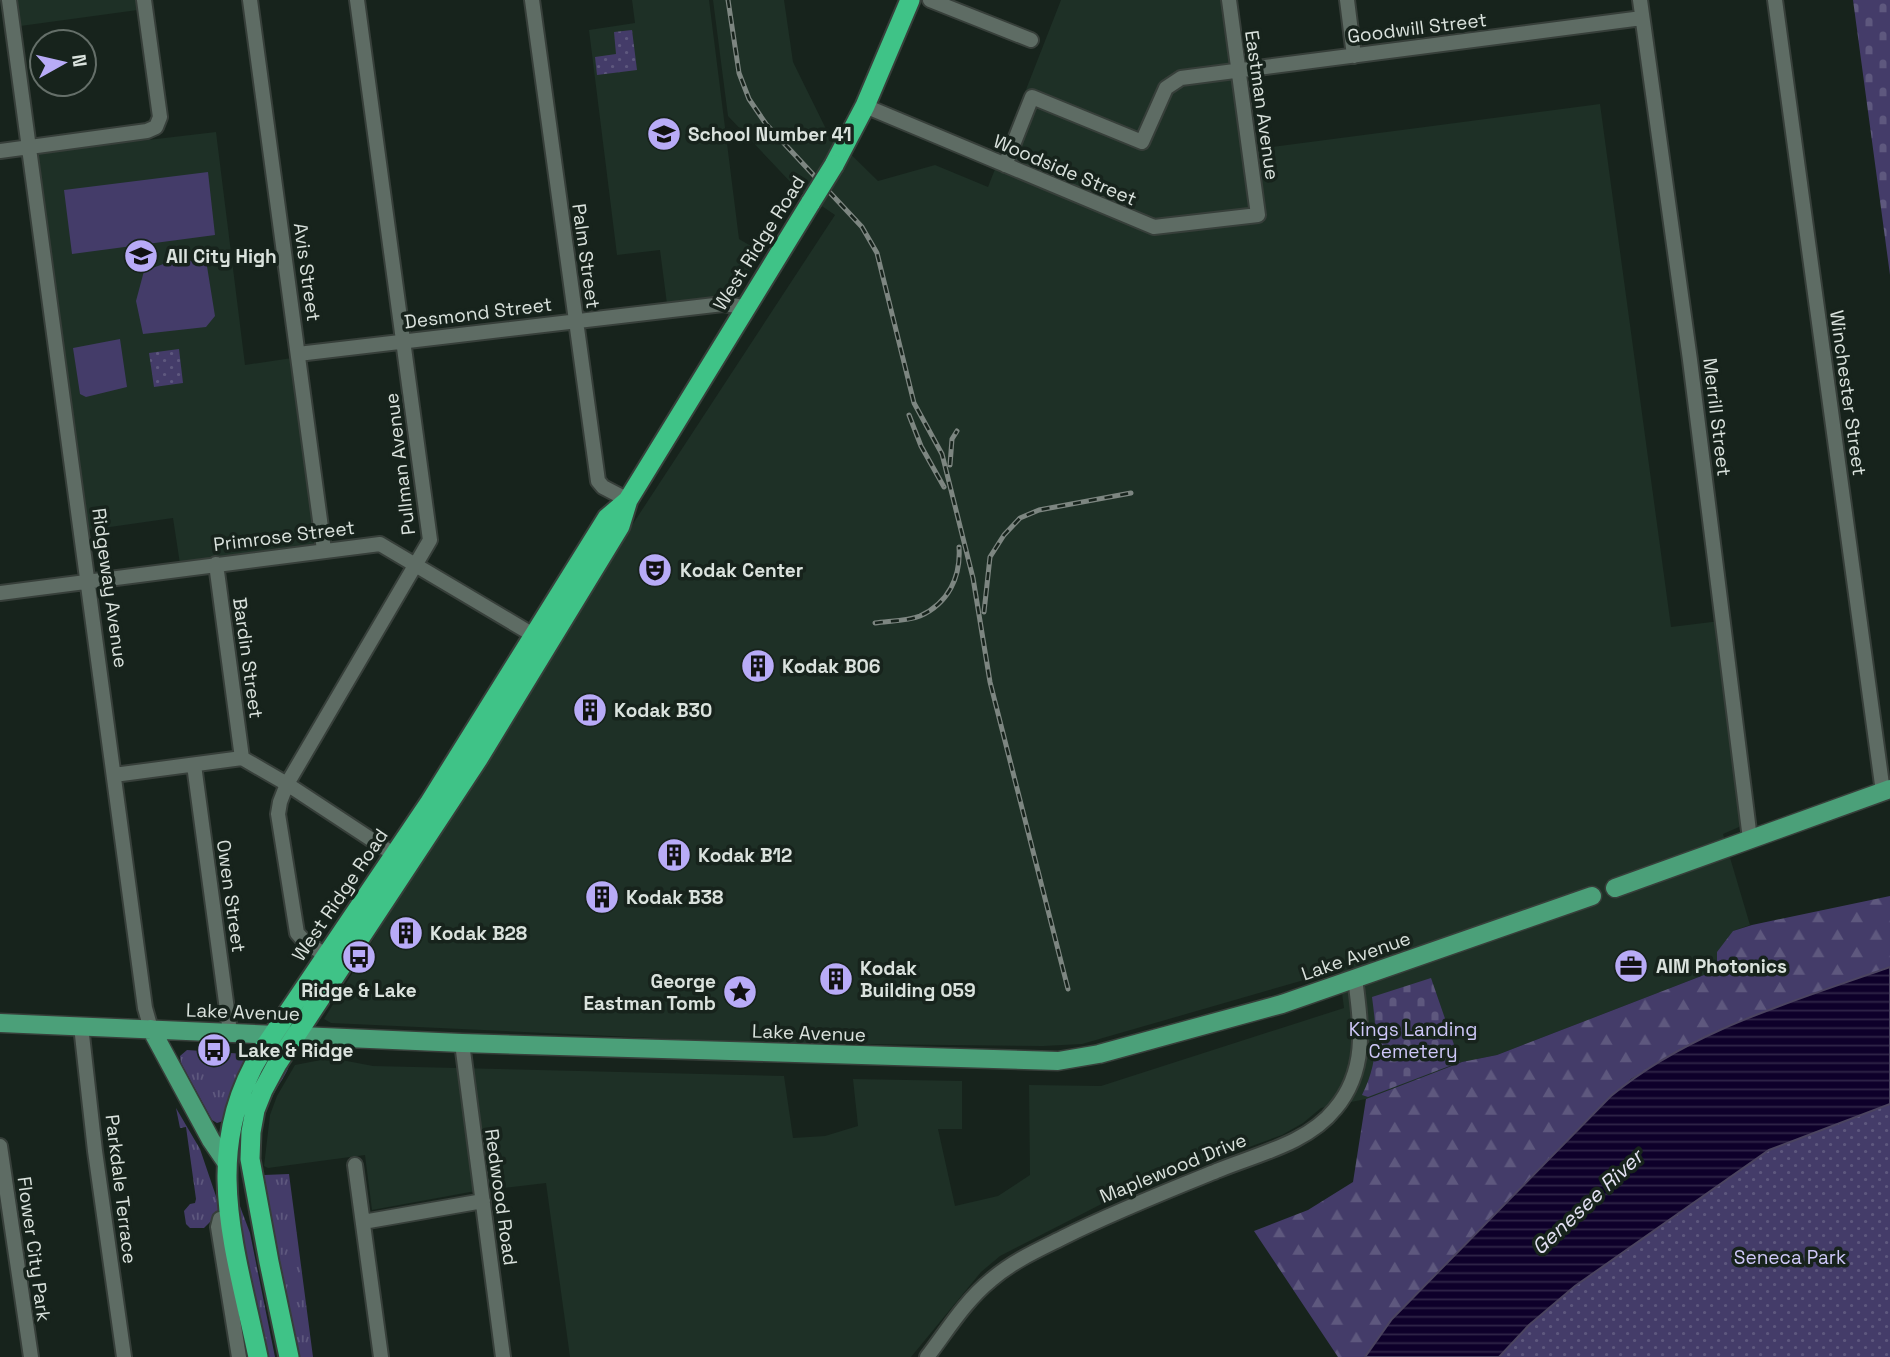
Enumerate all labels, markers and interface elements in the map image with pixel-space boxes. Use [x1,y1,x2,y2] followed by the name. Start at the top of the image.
[1346,7,1488,49] street label: Goodwill Street
[28,28,98,98] north arrow
[1239,29,1285,181] street label: Eastman Avenue
[66,53,93,69] text: N
[645,115,683,153] school or university icon: School Number 41
[688,122,852,147] place label: School Number 41
[990,129,1140,211] street label: Woodside Street
[707,171,811,315] street label: West Ridge Road
[566,202,606,310] street label: Palm Street
[288,221,326,323] street label: Avis Street
[122,237,160,275] school or university icon: All City High
[166,244,277,269] place label: All City High
[403,292,553,334] street label: Desmond Street
[1824,309,1872,477] street label: Winchester Street
[1697,356,1737,478] street label: Merrill Street
[379,392,421,536] street label: Pullman Avenue
[86,506,134,670] street label: Ridgeway Avenue
[212,515,356,557] street label: Primrose Street
[636,551,674,589] theatre icon: Kodak Center
[680,558,803,583] place label: Kodak Center
[227,596,269,720] street label: Bardin Street
[739,647,777,685] building icon: Kodak B06
[782,654,881,679] place label: Kodak B06
[571,691,609,729] building icon: Kodak B30
[614,698,712,723] place label: Kodak B30
[286,824,394,966] street label: West Ridge Road
[655,836,693,874] building icon: Kodak B12
[211,838,251,954] street label: Owen Street
[698,843,792,868] place label: Kodak B12
[583,878,621,916] building icon: Kodak B38
[626,885,723,910] place label: Kodak B38
[387,914,425,952] building icon: Kodak B28
[430,921,527,946] place label: Kodak B28
[1298,926,1414,986] street label: Lake Avenue
[340,938,378,976] bus stop icon: Ridge & Lake
[1612,947,1650,985] office icon: AIM Photonics
[1656,954,1787,979] place label: AIM Photonics
[860,956,976,1003] place label: Kodak Building 059
[817,960,855,998] building icon: Kodak Building 059
[584,969,716,1016] place label: George Eastman Tomb
[721,973,759,1011] place icon: George Eastman Tomb
[301,978,417,1003] place label: Ridge & Lake
[186,998,300,1026] street label: Lake Avenue
[1349,1017,1477,1064] park label: Kings Landing Cemetery
[752,1019,866,1047] street label: Lake Avenue
[195,1031,233,1069] bus stop icon: Lake & Ridge
[238,1038,354,1063] place label: Lake & Ridge
[99,1113,143,1265] street label: Parkdale Terrace
[479,1127,523,1267] street label: Redwood Road
[1096,1127,1250,1209] street label: Maplewood Drive
[1526,1142,1650,1260] water label: Genesee River
[11,1175,57,1323] street label: Flower City Park
[1734,1245,1846,1270] park label: Seneca Park

